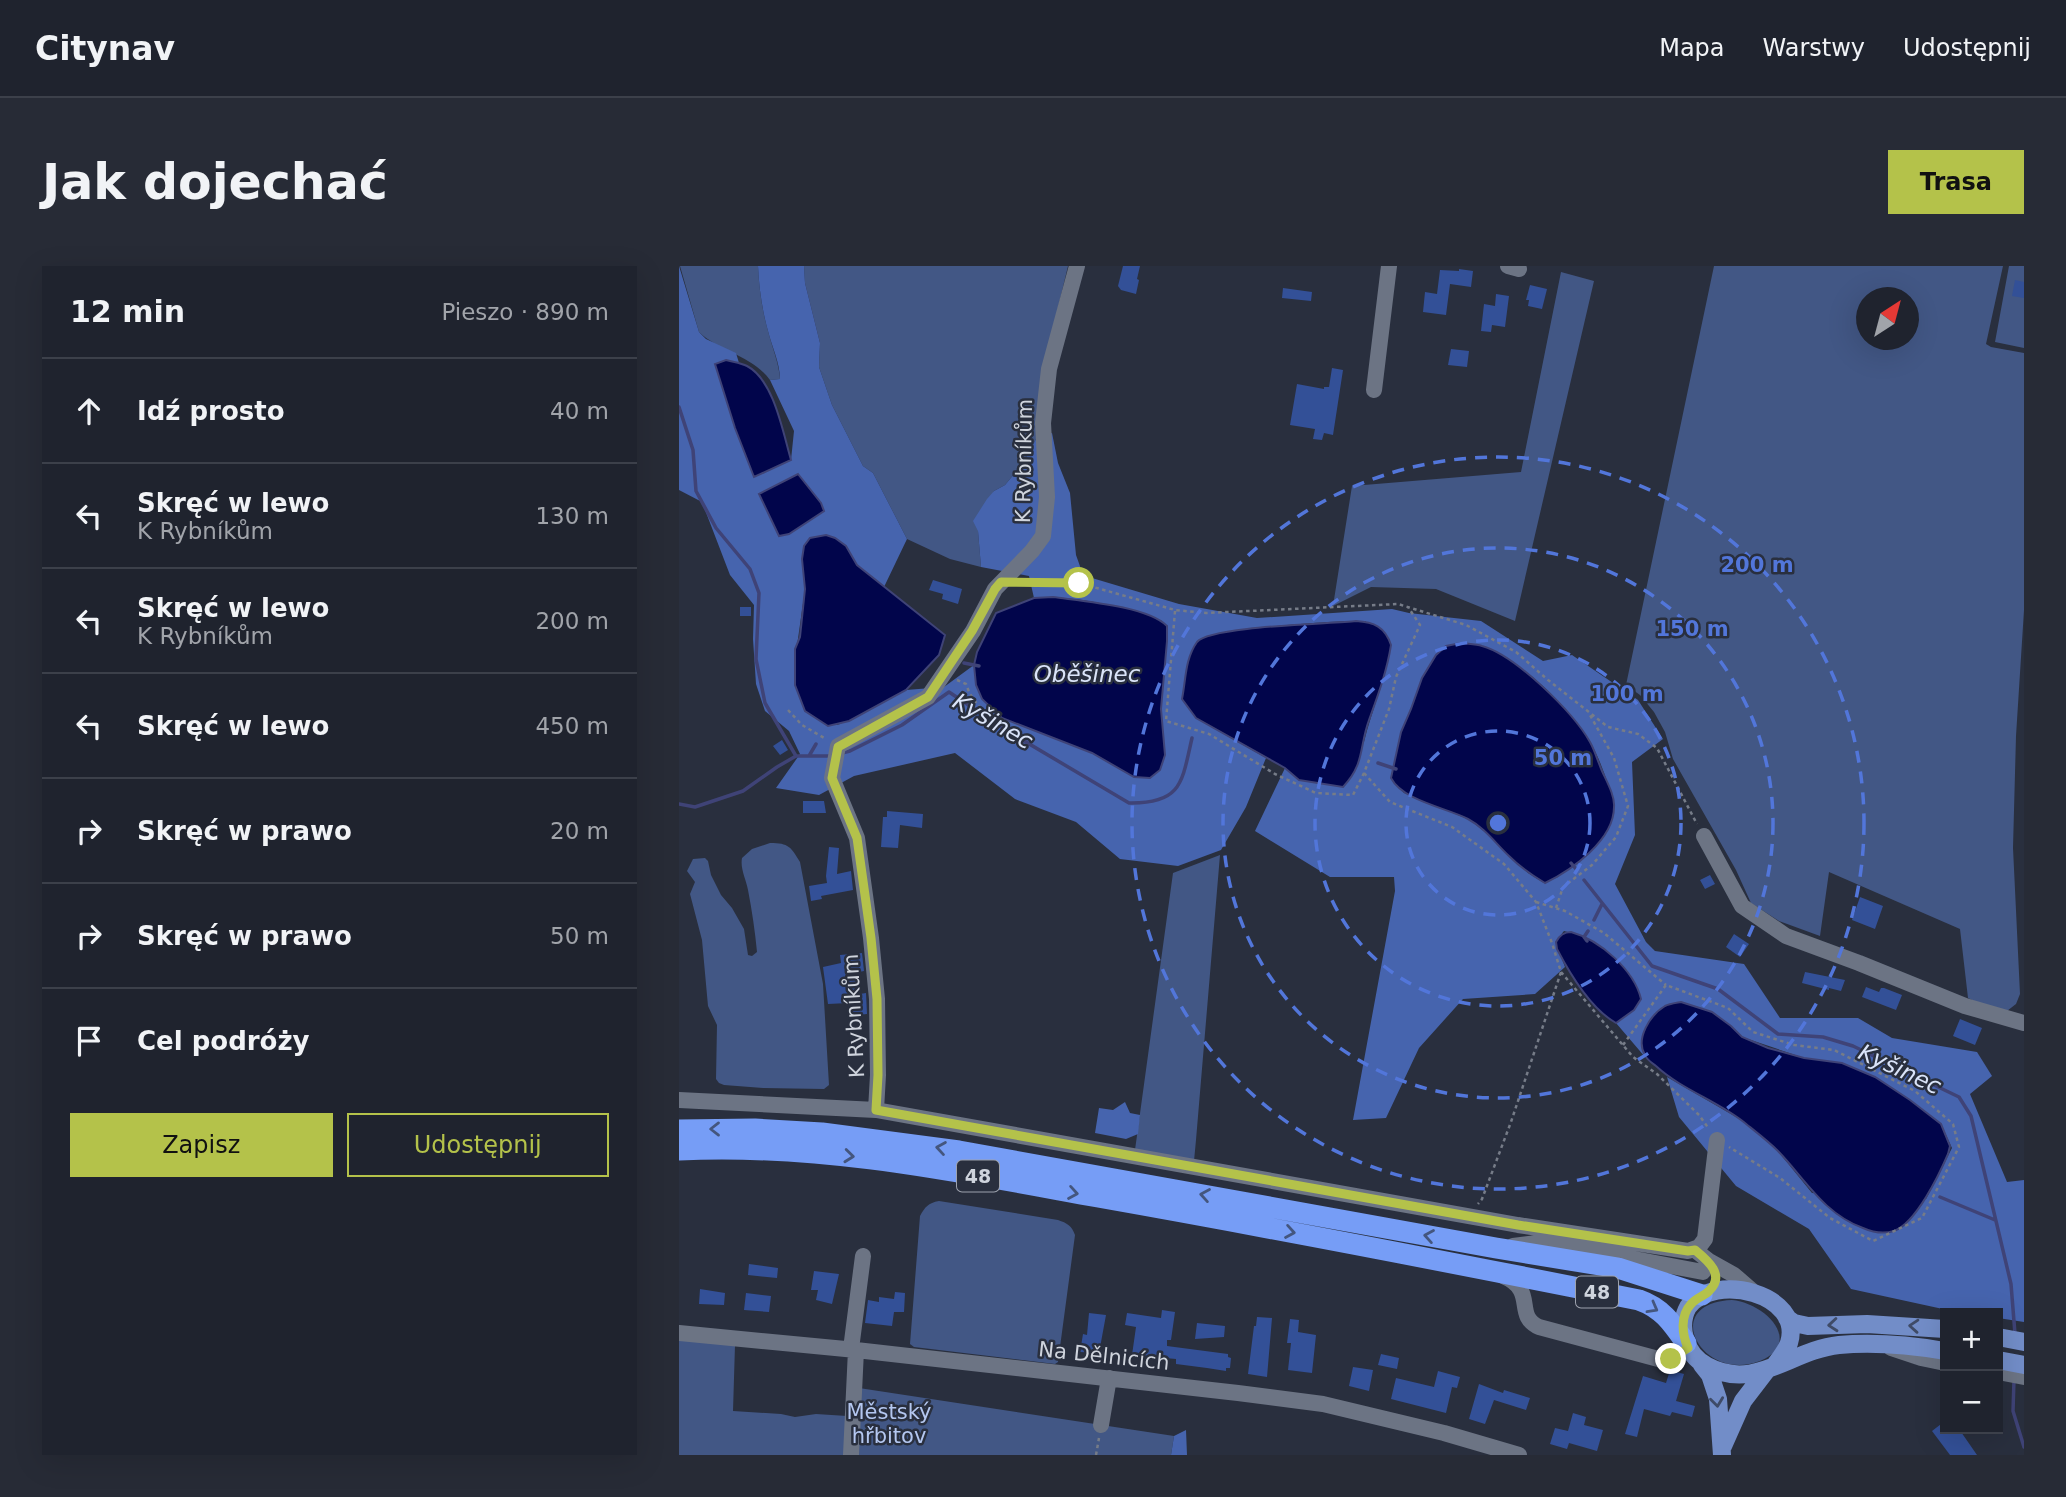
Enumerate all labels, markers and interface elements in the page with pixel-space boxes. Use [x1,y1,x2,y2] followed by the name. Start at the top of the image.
[35,29,175,68] text: Citynav
[1659,34,1725,62] text: Mapa
[1763,34,1865,62] text: Warstwy
[1903,34,2031,62] text: Udostępnij
[1888,150,2024,214] button: Trasa
[42,154,388,211] text: Jak dojechać
[1856,287,1919,350] north arrow
[70,294,185,329] text: 12 min
[441,299,609,325] text: Pieszo · 890 m
[70,392,108,430] icon: ahead
[137,396,285,426] text: Idź prosto
[550,398,609,424] text: 40 m
[1011,399,1037,523] street label: K Rybníkům
[137,488,329,518] text: Skręć w lewo
[70,497,108,535] icon: left
[535,503,609,529] text: 130 m
[137,518,273,544] text: K Rybníkům
[1720,553,1794,577] text: 200 m
[1063,567,1094,598] route start
[137,593,329,623] text: Skręć w lewo
[70,602,108,640] icon: left
[535,608,609,634] text: 200 m
[1655,617,1729,641] text: 150 m
[137,623,273,649] text: K Rybníkům
[1034,661,1141,687] water label: Oběšinec
[1590,682,1664,706] text: 100 m
[948,688,1038,754] water label: Kyšinec
[70,707,108,745] icon: left
[137,711,329,741] text: Skręć w lewo
[535,713,609,739] text: 450 m
[1534,746,1592,770] text: 50 m
[1486,811,1510,835] centre of rings
[70,812,108,850] icon: right
[137,816,352,846] text: Skręć w prawo
[550,818,609,844] text: 20 m
[70,917,108,955] icon: right
[137,921,352,951] text: Skręć w prawo
[550,923,609,949] text: 50 m
[839,953,869,1079] street label: K Rybníkům
[70,1022,108,1060] icon: arrive
[137,1026,310,1056] text: Cel podróży
[1855,1039,1946,1099] water label: Kyšinec
[70,1113,333,1177] button: Zapisz
[347,1113,609,1177] button: Udostępnij
[709,1121,719,1137] one-way arrow
[935,1141,947,1156] one-way arrow
[844,1148,855,1163] one-way arrow
[957,1160,999,1192] road number: 48
[1067,1184,1079,1199] one-way arrow
[1199,1188,1211,1203] one-way arrow
[1284,1224,1296,1239] one-way arrow
[1423,1229,1435,1244] one-way arrow
[1576,1276,1618,1308] road number: 48
[1646,1300,1659,1313] one-way arrow
[1940,1308,2003,1434] map controls
[1940,1308,2003,1371] button: +
[1828,1317,1839,1332] one-way arrow
[1908,1319,1919,1334] one-way arrow
[1037,1337,1171,1375] street label: Na Dělnicích
[1655,1343,1686,1374] route end
[1940,1371,2003,1434] button: −
[1709,1397,1724,1408] one-way arrow
[847,1400,932,1448] park label: Městský hřbitov

